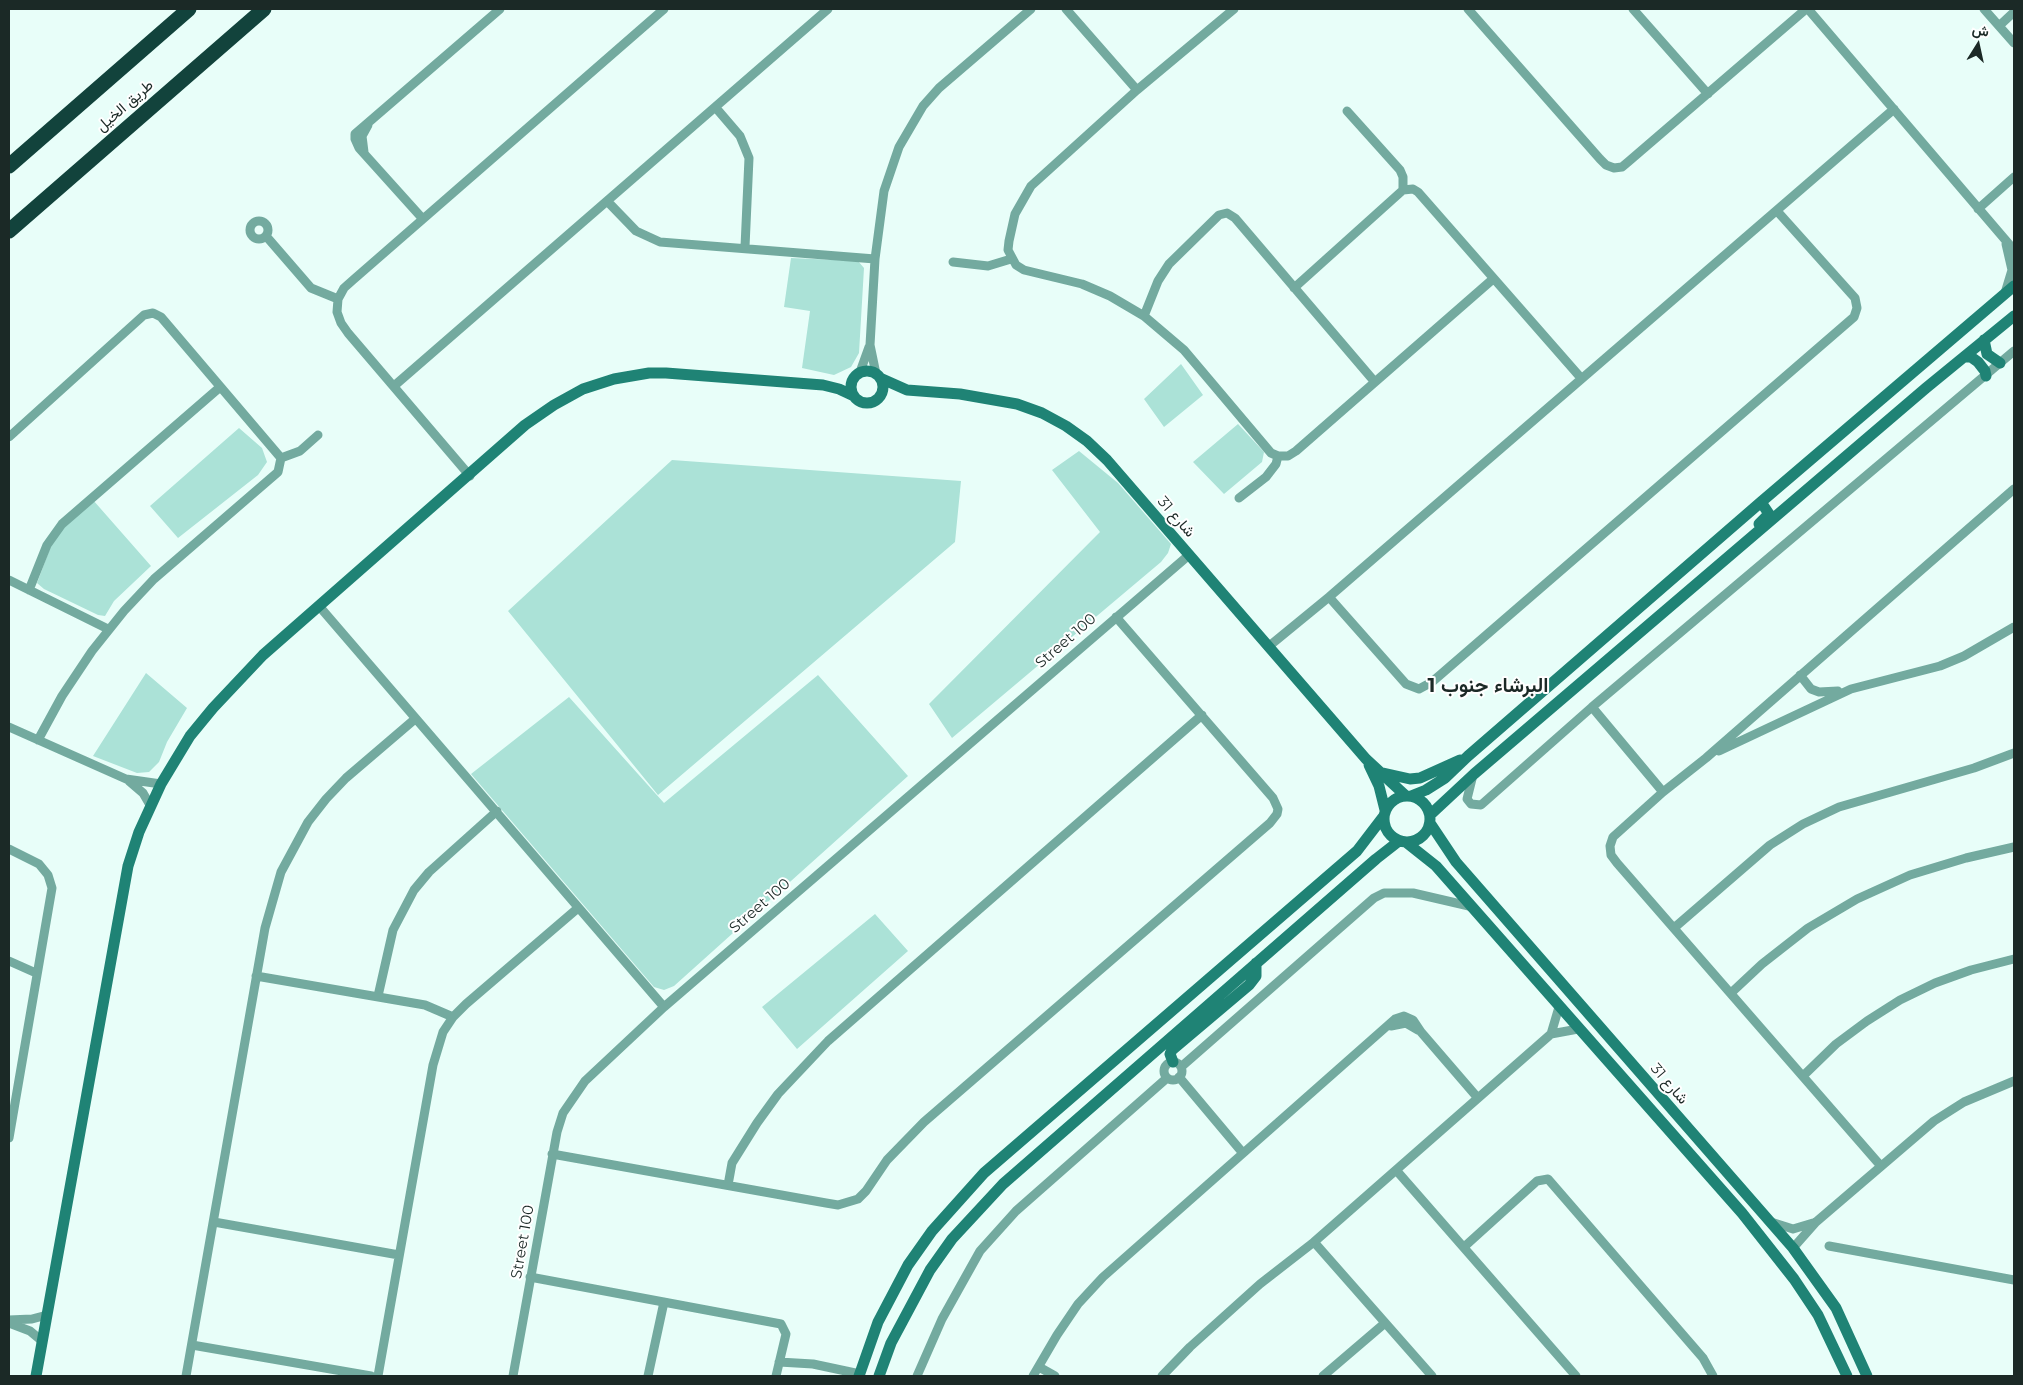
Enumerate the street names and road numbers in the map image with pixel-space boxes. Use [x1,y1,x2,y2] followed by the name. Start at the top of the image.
[93,76,157,136] street label: طريق الخيل
[1153,493,1199,541] street label: شارع 31
[1032,610,1100,672] street label: Street 100
[726,875,794,937] street label: Street 100
[1646,1060,1692,1108] street label: شارع 31
[508,1204,538,1280] street label: Street 100

